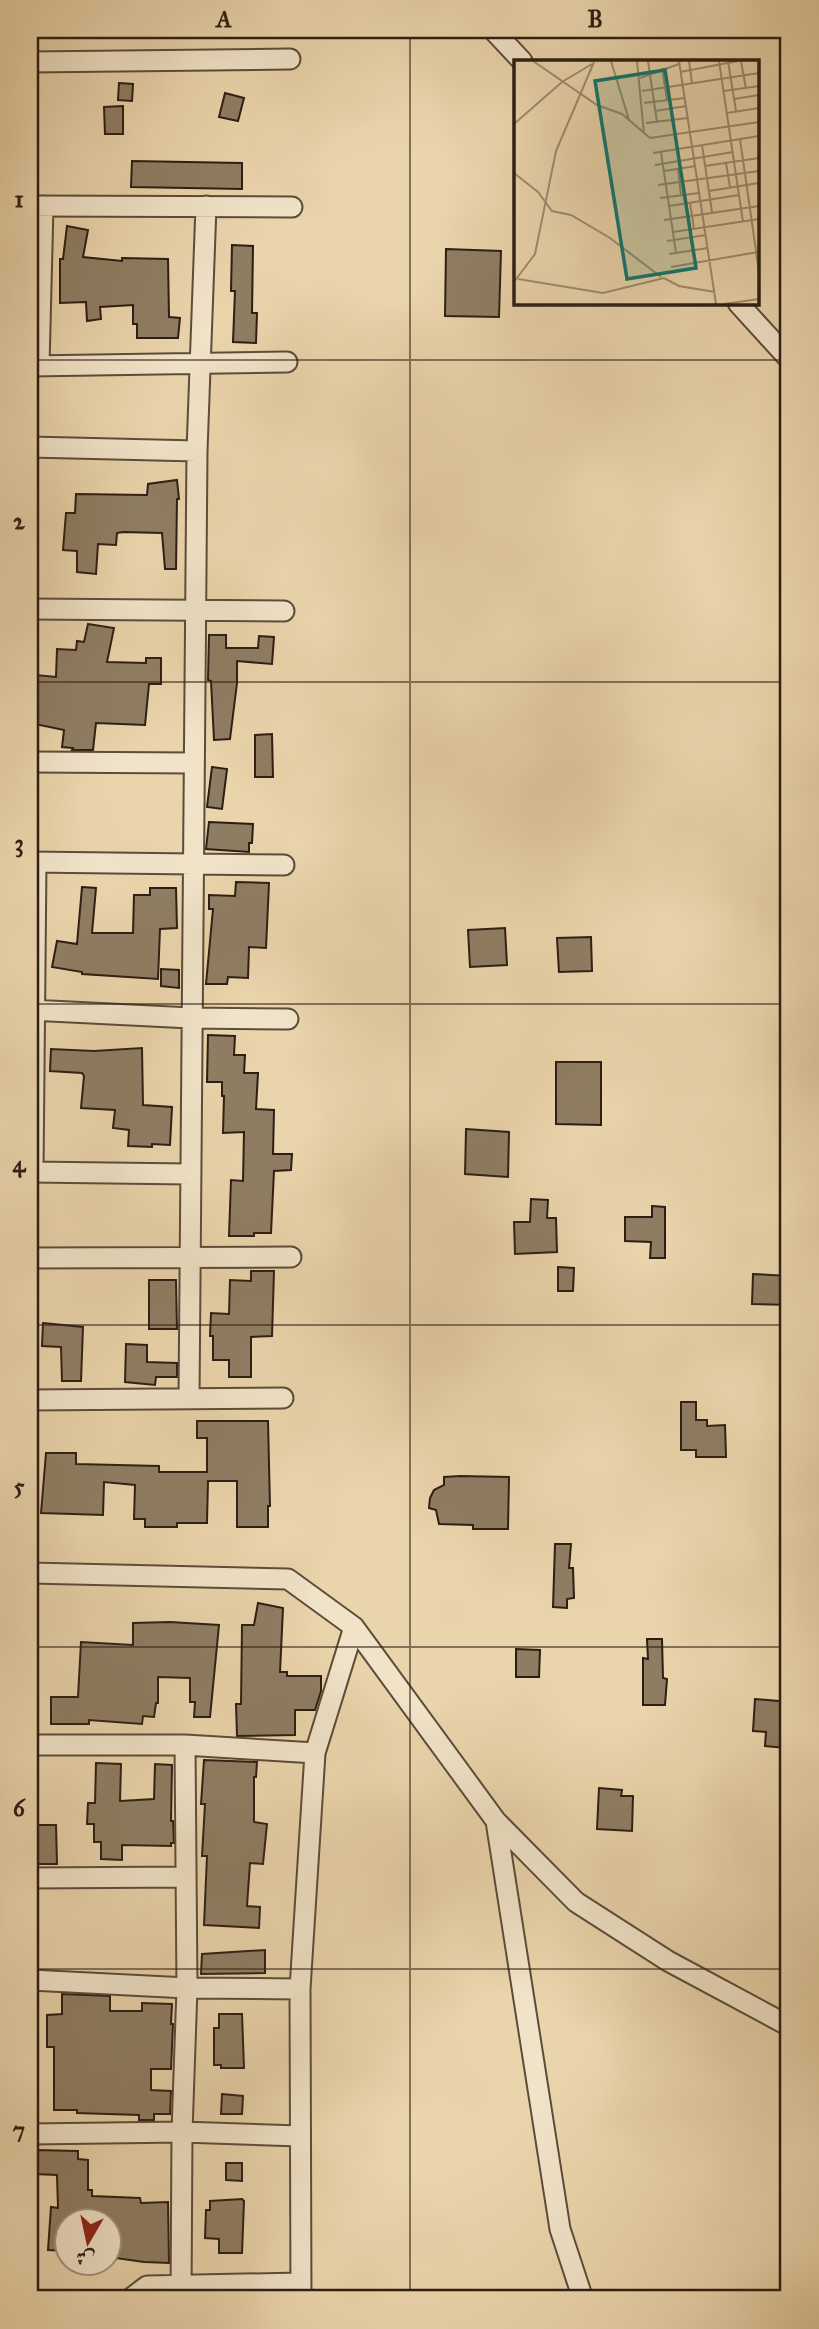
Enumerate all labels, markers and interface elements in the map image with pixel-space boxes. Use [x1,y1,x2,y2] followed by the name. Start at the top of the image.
[214,5,232,33] text: A
[587,5,603,33] text: B
[514,60,760,304] inset map
[14,185,24,213] text: 1
[13,507,25,535] text: 2
[14,829,24,858] text: 3
[13,1150,27,1178] text: 4
[14,1472,25,1500] text: 5
[13,1794,26,1822] text: 6
[13,2116,25,2144] text: 7
[52,2206,122,2276] north arrow
[74,2245,97,2271] text: ش

